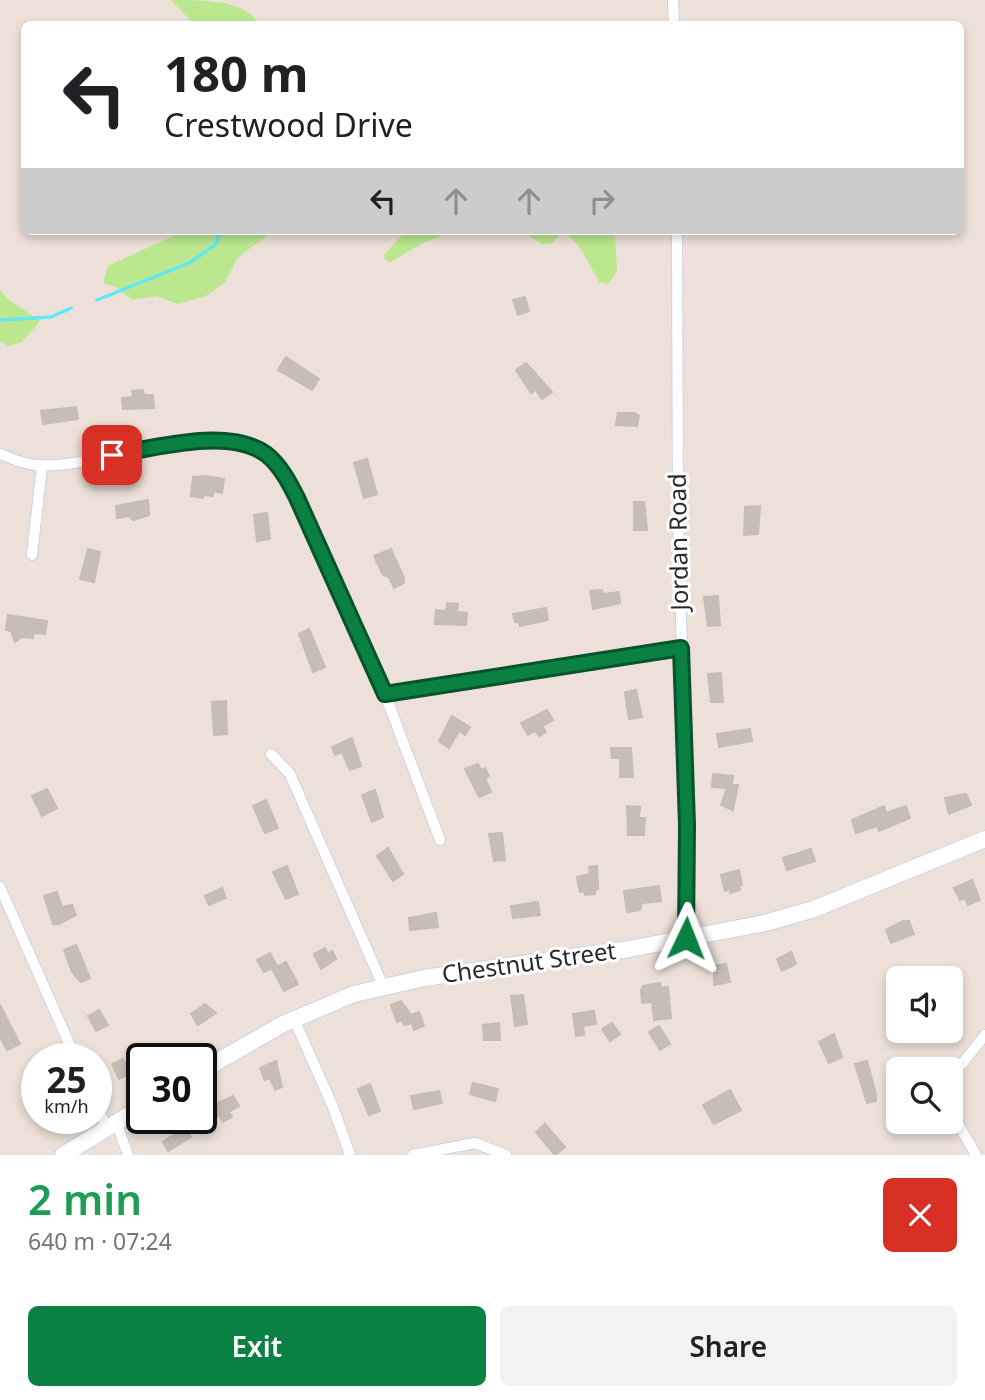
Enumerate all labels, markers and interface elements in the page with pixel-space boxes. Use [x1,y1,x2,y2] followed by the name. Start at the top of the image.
[164,40,309,106] text: 180 m
[49,49,140,140] icon: left
[164,103,413,146] text: Crestwood Drive
[364,182,402,220] icon: left
[437,182,475,220] icon: ahead
[510,182,548,220] icon: ahead
[583,182,621,220] icon: right
[82,425,142,485] pin
[93,436,131,474] icon: arrive
[660,473,695,613] street label: Jordan Road
[649,901,723,975] position arrow
[440,933,618,990] street label: Chestnut Street
[886,966,963,1134] map controls
[886,966,963,1043] button: sound
[126,1043,217,1134] speed limit sign: 30
[46,1056,87,1103] text: 25
[886,1057,963,1134] button: search
[44,1094,89,1118] text: km/h
[28,1170,142,1227] text: 2 min
[883,1178,957,1252] button: close
[28,1225,172,1257] text: 640 m · 07:24
[28,1306,486,1386] button: Exit
[500,1306,957,1386] button: Share

